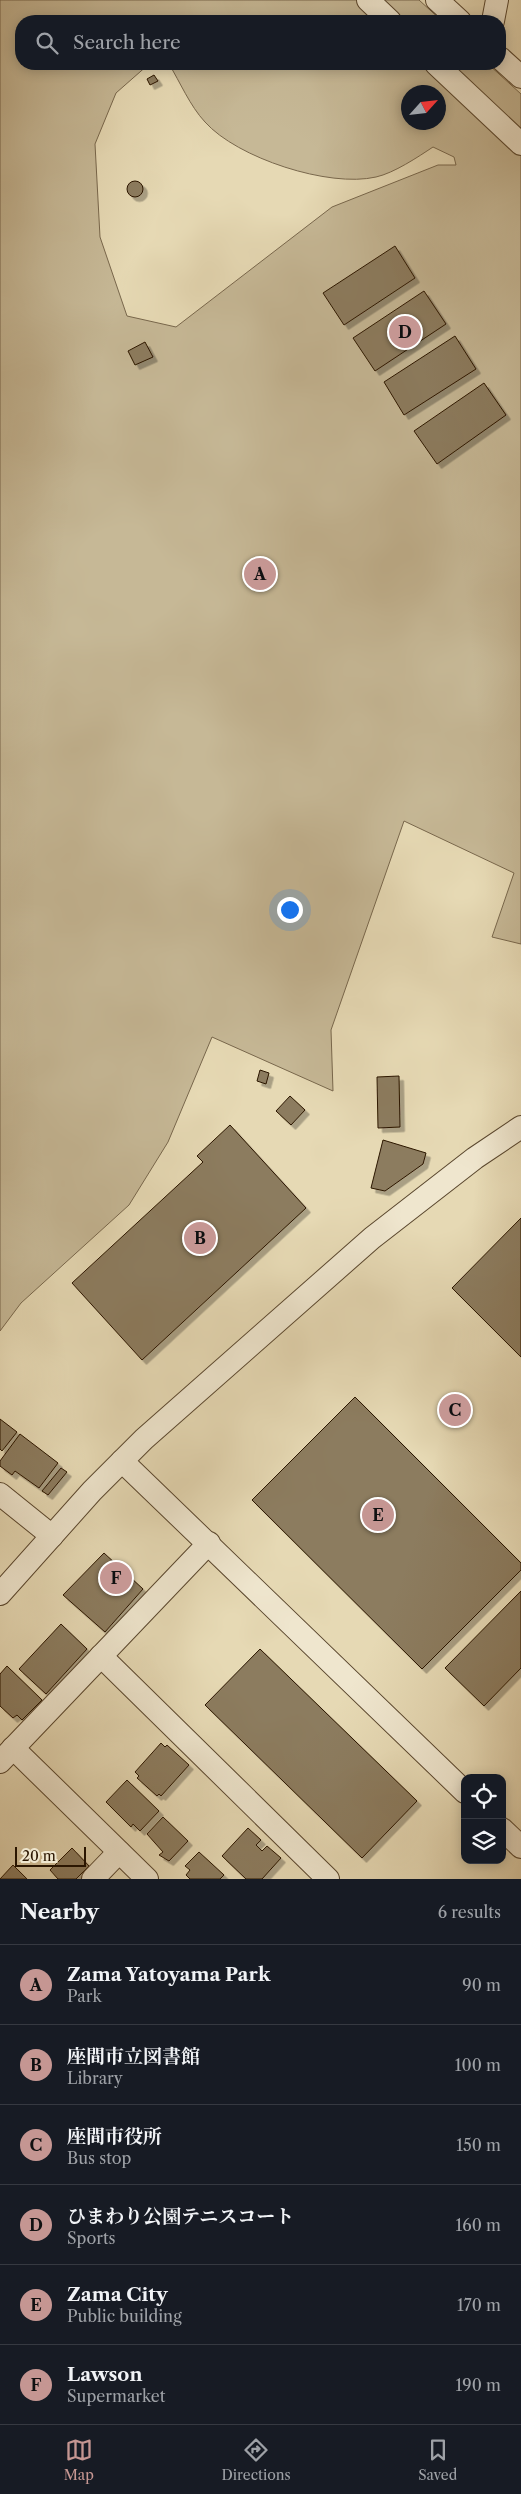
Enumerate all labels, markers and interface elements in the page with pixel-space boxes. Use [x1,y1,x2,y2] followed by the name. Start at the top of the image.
[15,15,506,70] search box
[33,29,61,57] icon: search
[73,31,181,54] text: Search here
[401,85,446,130] north arrow
[389,313,421,351] pin: D
[244,555,276,593] pin: A
[277,897,303,923] your location
[184,1219,216,1257] pin: B
[439,1391,471,1429] pin: C
[362,1496,394,1534] pin: E
[100,1559,132,1597] pin: F
[461,1774,506,1864] map controls
[461,1774,506,1819] button: locate
[461,1819,506,1864] button: layers
[15,1844,86,1867] scale bar
[22,1847,56,1865] text: 20 m
[20,1899,99,1924] text: Nearby
[438,1902,501,1922] text: 6 results
[67,1963,270,1986] text: Zama Yatoyama Park
[30,1975,42,1995] text: A
[462,1975,501,1995] text: 90 m
[67,1986,102,2006] text: Park
[67,2045,200,2068] text: 座間市立図書館
[30,2055,42,2075] text: B
[455,2055,501,2075] text: 100 m
[67,2068,123,2088] text: Library
[67,2125,162,2148] text: 座間市役所
[30,2135,42,2155] text: C
[456,2135,501,2155] text: 150 m
[67,2148,131,2168] text: Bus stop
[67,2205,294,2228] text: ひまわり公園テニスコート
[29,2215,43,2235] text: D
[456,2215,501,2235] text: 160 m
[67,2228,116,2248] text: Sports
[67,2283,168,2306] text: Zama City
[30,2295,42,2315] text: E
[457,2295,501,2315] text: 170 m
[67,2306,182,2326] text: Public building
[67,2363,142,2386] text: Lawson
[31,2375,41,2395] text: F
[456,2375,501,2395] text: 190 m
[67,2386,165,2406] text: Supermarket
[64,2436,94,2484] tab: Map
[221,2436,291,2484] tab: Directions
[418,2436,457,2484] tab: Saved

